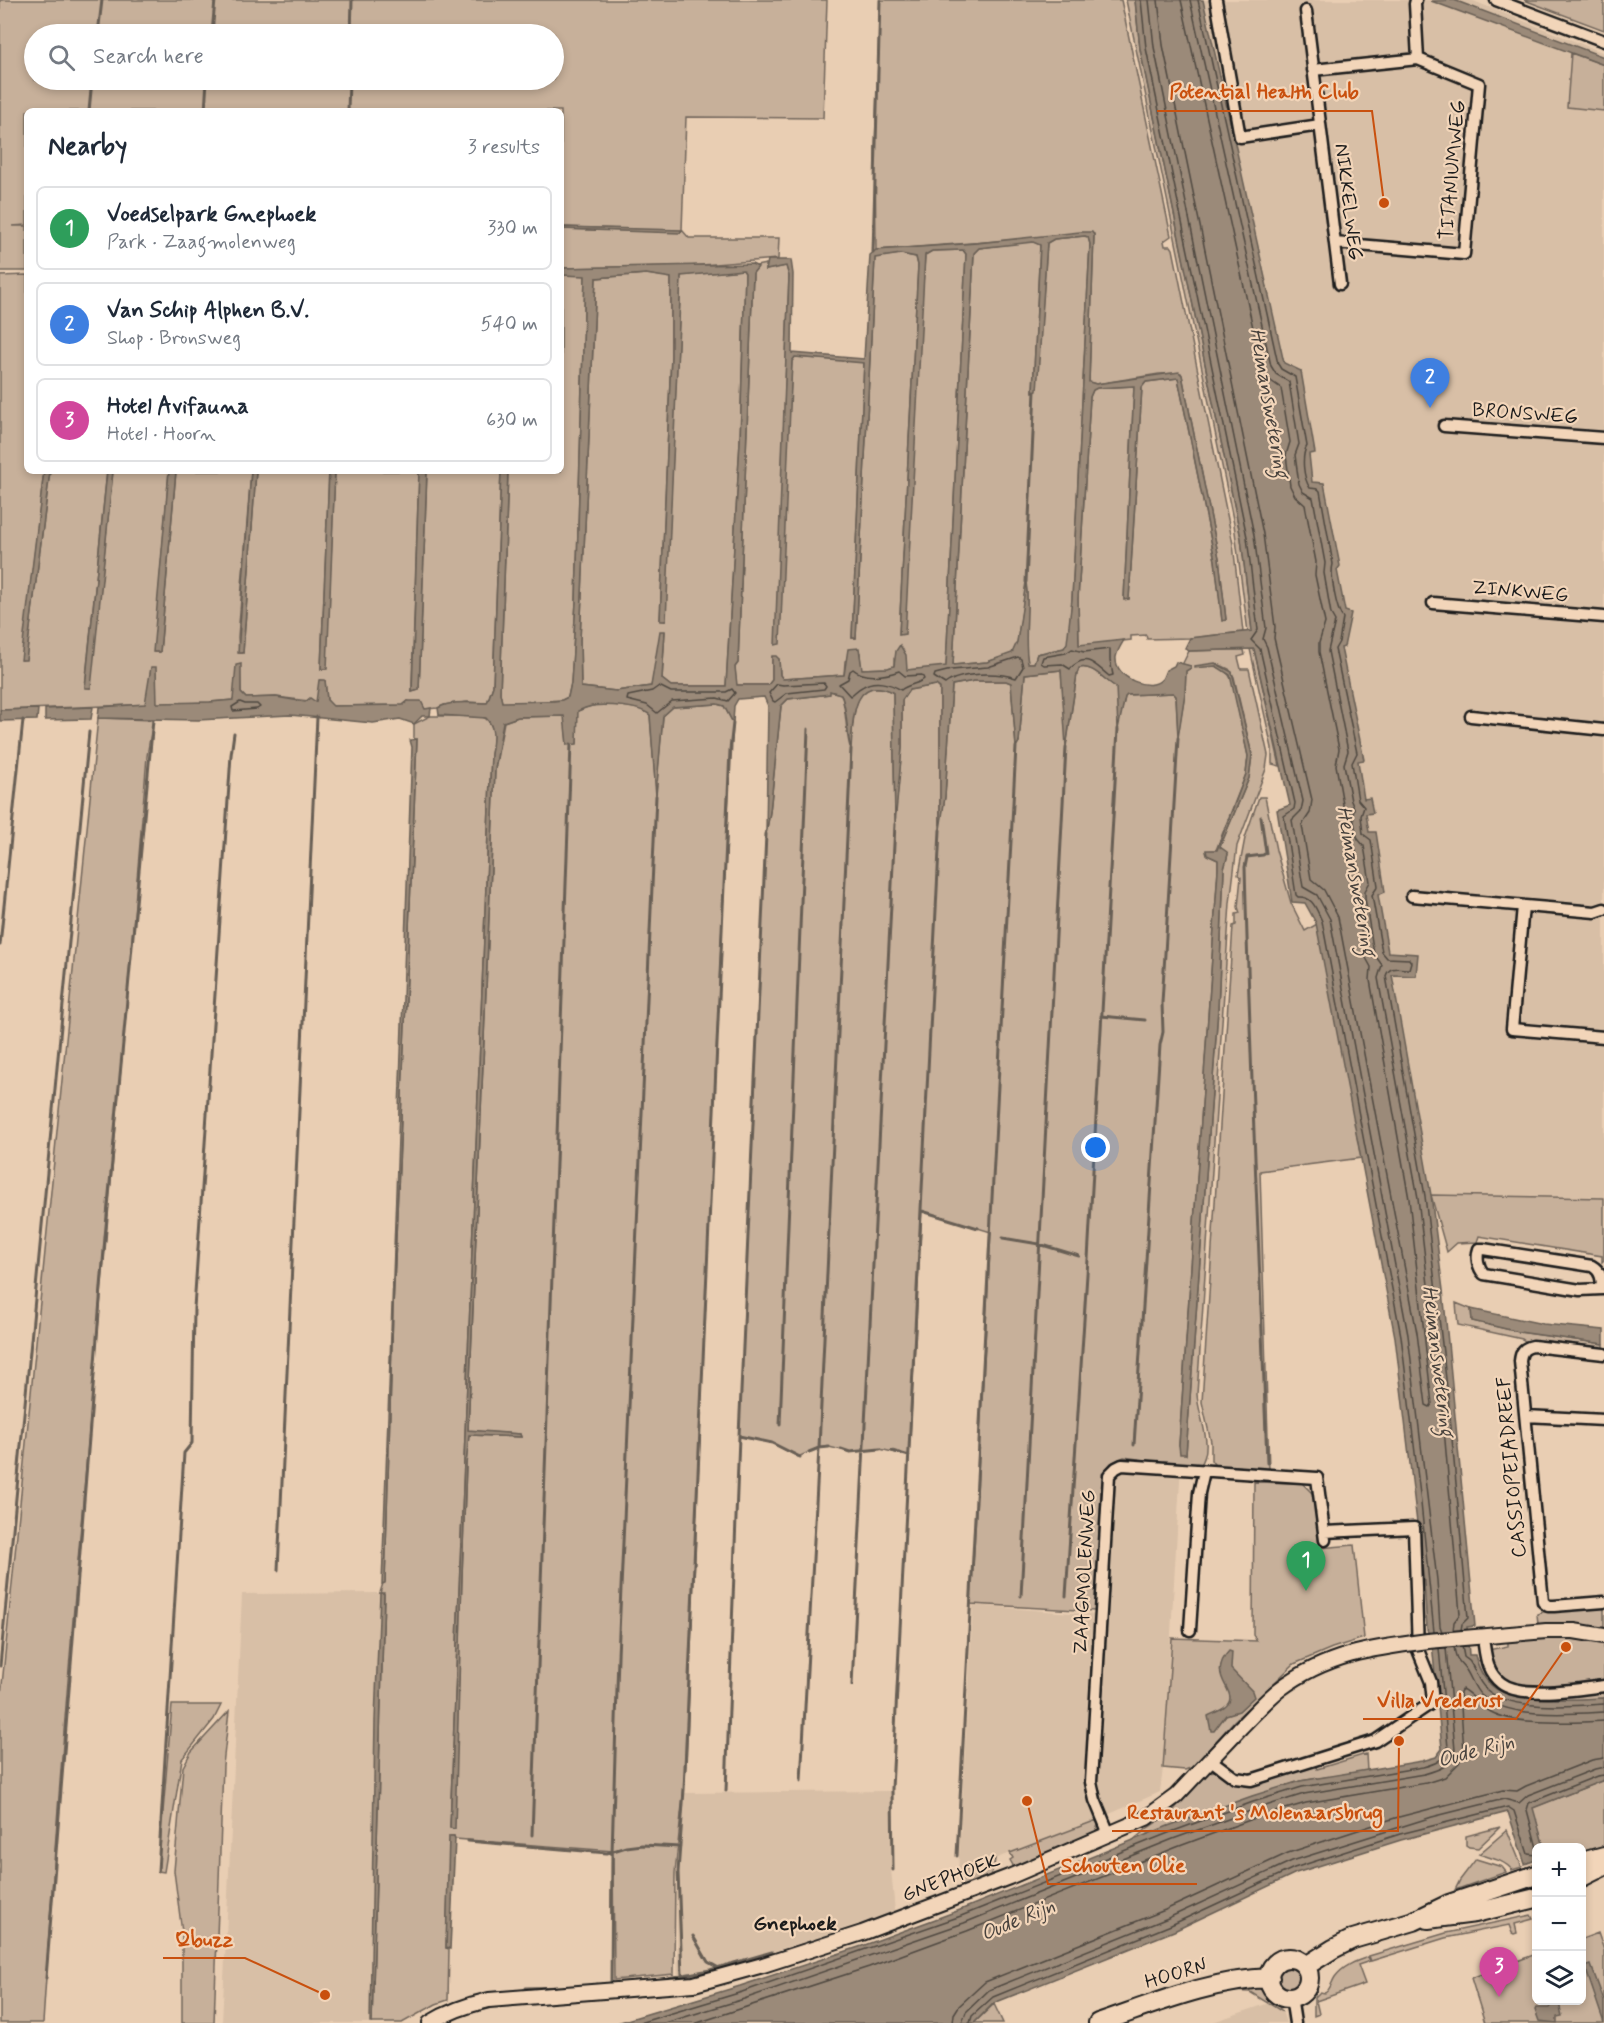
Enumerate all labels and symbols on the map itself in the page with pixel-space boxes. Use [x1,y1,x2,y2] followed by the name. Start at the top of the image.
[1157,72,1372,111] callout: Potential Health Club
[1169,78,1359,106] text: Potential Health Club
[1433,99,1473,241] street label: TITANIUMWEG
[1327,142,1369,262] street label: NIKKELWEG
[1240,326,1296,483] water label: Heimanswetering
[1410,358,1450,408] pin: 2
[1471,397,1579,431] street label: BRONSWEG
[1471,574,1569,610] street label: ZINKWEG
[1327,804,1383,961] water label: Heimanswetering
[1081,1133,1110,1162] your location
[1413,1284,1461,1441] water label: Heimanswetering
[1491,1375,1533,1559] street label: CASSIOPEIADREEF
[1067,1489,1103,1655] street label: ZAAGMOLENWEG
[1286,1542,1326,1591] pin: 1
[1363,1680,1516,1719] callout: Villa Vrederust
[1377,1687,1503,1715] text: Villa Vrederust
[1435,1727,1517,1775] water label: Oude Rijn
[1112,1792,1398,1831] callout: Restaurant 's Molenaarsbrug
[1127,1799,1383,1829] text: Restaurant 's Molenaarsbrug
[1048,1845,1197,1884] callout: Schouten Olie
[898,1847,1004,1909] street label: GNEPHOEK
[1061,1852,1186,1880] text: Schouten Olie
[977,1892,1059,1948] water label: Oude Rijn
[753,1910,837,1938] district label: Gnephoek
[163,1919,245,1958] callout: Qbuzz
[175,1926,234,1954] text: Qbuzz
[1480,1948,1518,1997] pin: 3
[1142,1952,1211,1996] street label: HOORN

